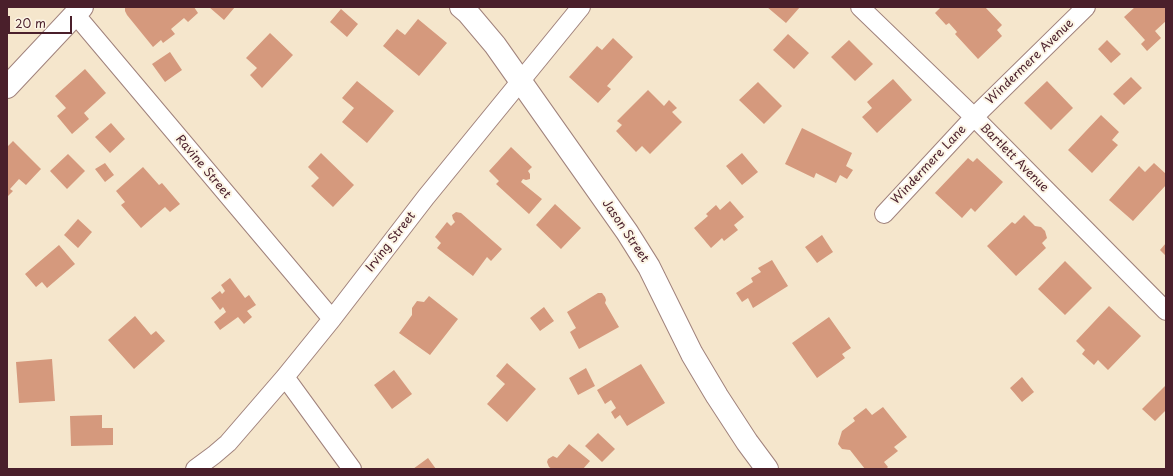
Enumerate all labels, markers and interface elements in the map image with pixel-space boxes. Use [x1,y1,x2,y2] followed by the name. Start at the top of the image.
[10,8,74,34] scale bar
[15,14,46,32] text: 20 m
[983,17,1077,107] street label: Windermere Avenue
[977,121,1051,195] street label: Bartlett Avenue
[889,122,969,208] street label: Windermere Lane
[172,132,234,202] street label: Ravine Street
[599,197,651,265] street label: Jason Street
[363,209,419,275] street label: Irving Street

